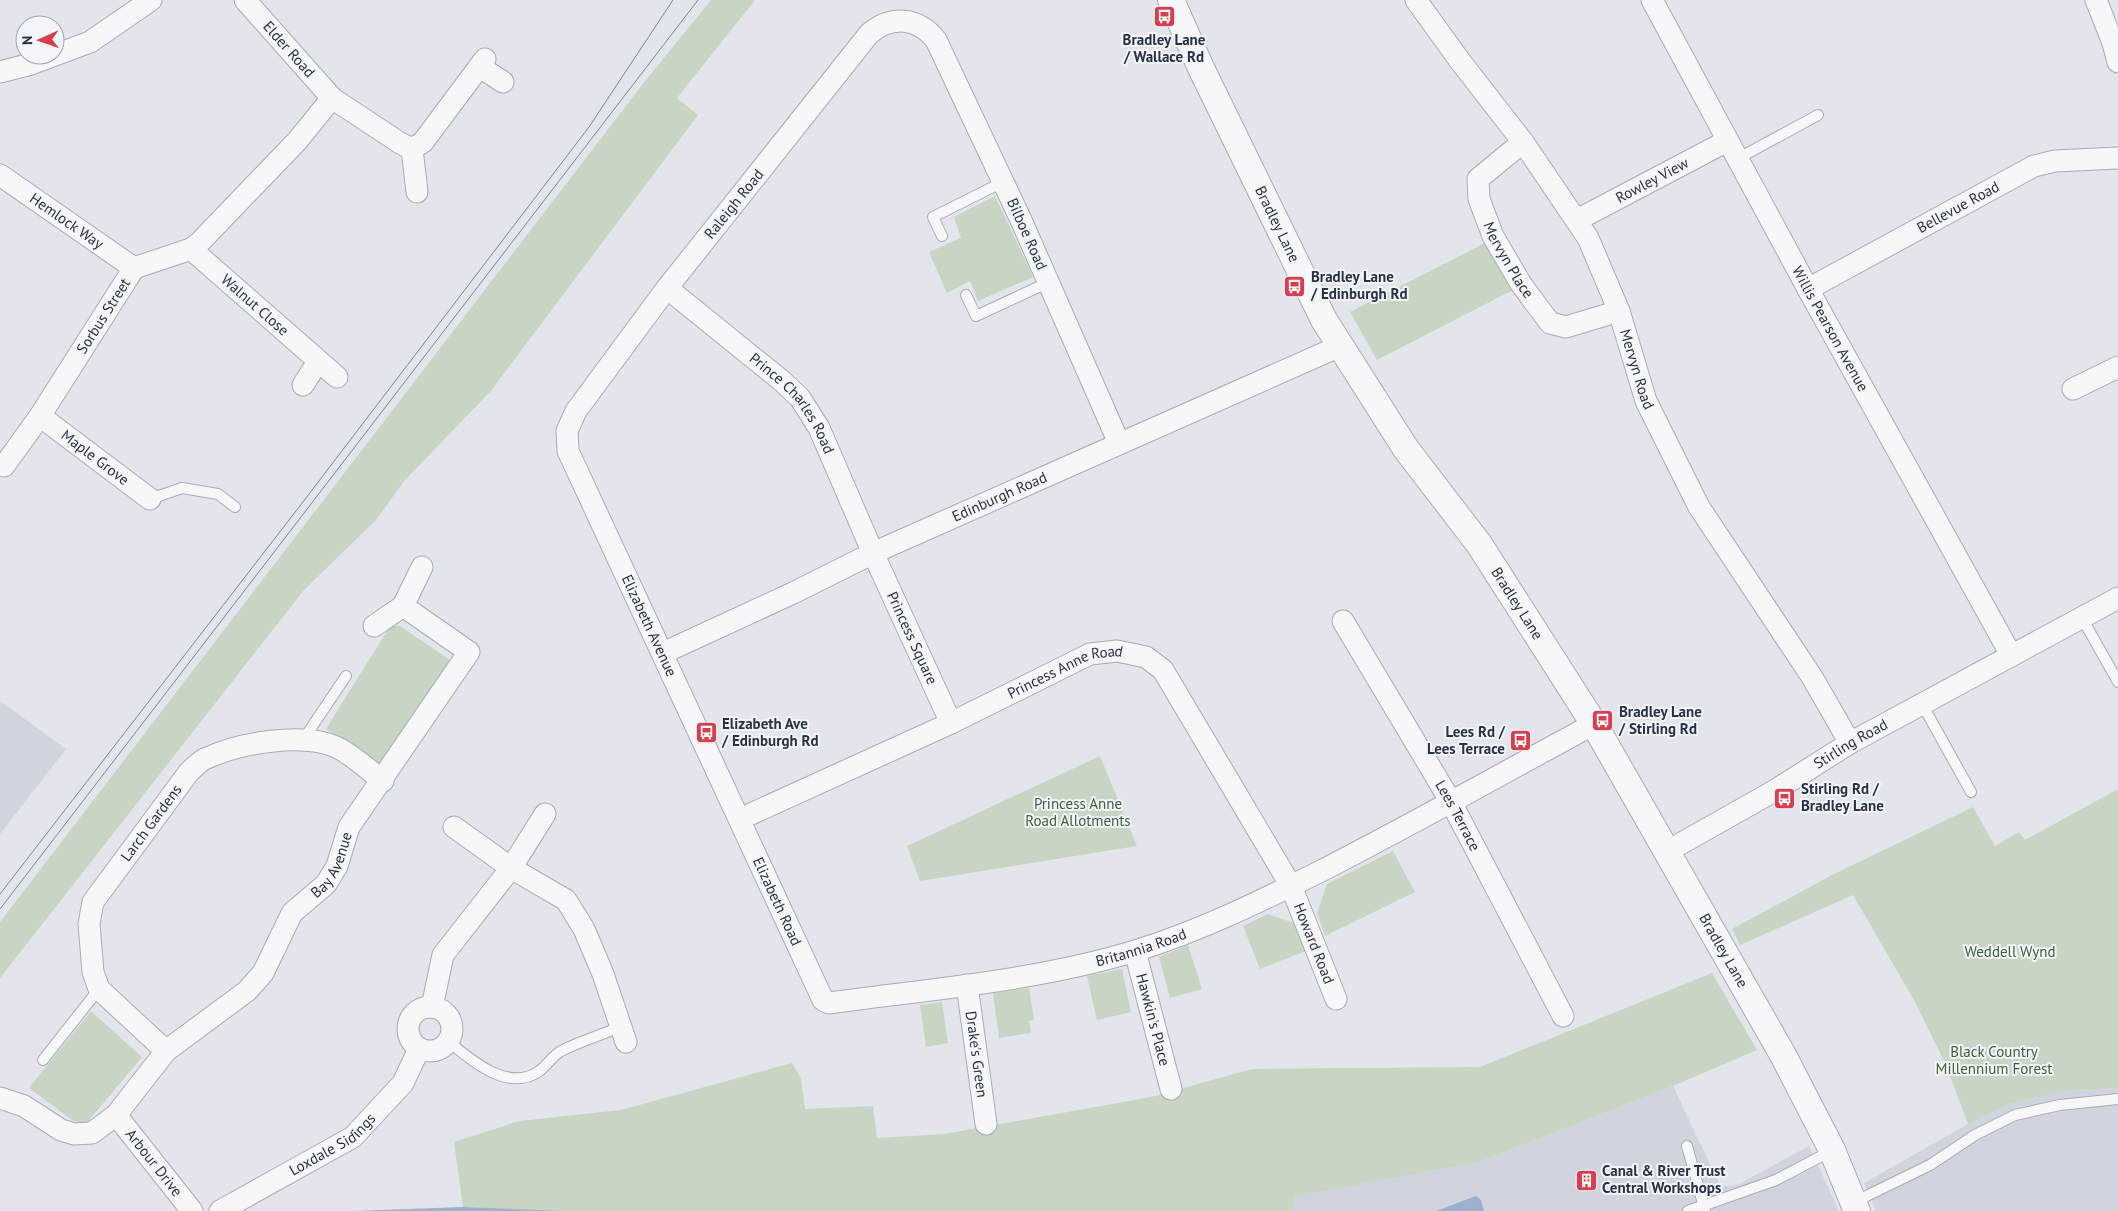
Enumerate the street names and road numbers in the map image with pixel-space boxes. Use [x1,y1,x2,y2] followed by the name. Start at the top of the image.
[259,17,319,81] street label: Elder Road
[1612,153,1692,207] street label: Rowley View
[700,165,768,242] street label: Raleigh Road
[1913,177,2003,237] street label: Bellevue Road
[1251,183,1304,265] street label: Bradley Lane
[26,188,108,253] street label: Hemlock Way
[1003,195,1052,273] street label: Bilboe Road
[1479,219,1538,302] street label: Mervyn Place
[1788,262,1873,395] street label: Willis Pearson Avenue
[217,270,293,340] street label: Walnut Close
[72,274,134,357] street label: Sorbus Street
[1616,327,1659,413] street label: Mervyn Road
[746,349,839,457] street label: Prince Charles Road
[58,425,133,489] street label: Maple Grove
[949,467,1050,526] street label: Edinburgh Road
[1487,563,1548,643] street label: Bradley Lane
[618,571,681,679] street label: Elizabeth Avenue
[883,588,942,687] street label: Princess Square
[1004,641,1125,703] street label: Princess Anne Road
[1810,714,1891,773] street label: Stirling Road
[1431,777,1485,854] street label: Lees Terrace
[116,780,186,865] street label: Larch Gardens
[307,830,356,902] street label: Bay Avenue
[749,854,806,948] street label: Elizabeth Road
[1290,900,1339,986] street label: Howard Road
[1695,910,1753,991] street label: Bradley Lane
[1094,924,1189,970] street label: Britannia Road
[1132,971,1175,1068] street label: Hawkin's Place
[962,1010,992,1099] street label: Drake's Green
[286,1109,379,1180] street label: Loxdale Sidings
[122,1125,187,1200] street label: Arbour Drive

